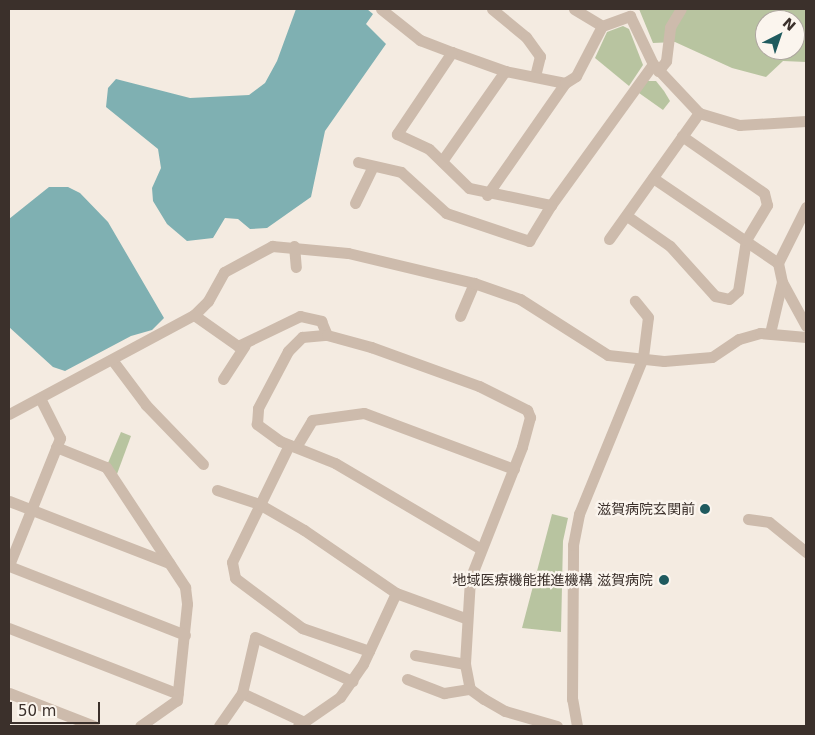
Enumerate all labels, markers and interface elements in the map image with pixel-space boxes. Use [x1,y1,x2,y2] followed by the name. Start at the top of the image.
[755,10,805,60] north arrow
[780,15,799,34] text: N
[597,501,695,517] place label: 滋賀病院玄関前
[699,503,711,515] marker: 滋賀病院玄関前
[453,572,653,588] place label: 地域医療機能推進機構 滋賀病院
[657,573,671,587] marker: 地域医療機能推進機構 滋賀病院
[12,692,102,724] scale bar
[18,702,56,720] text: 50 m

